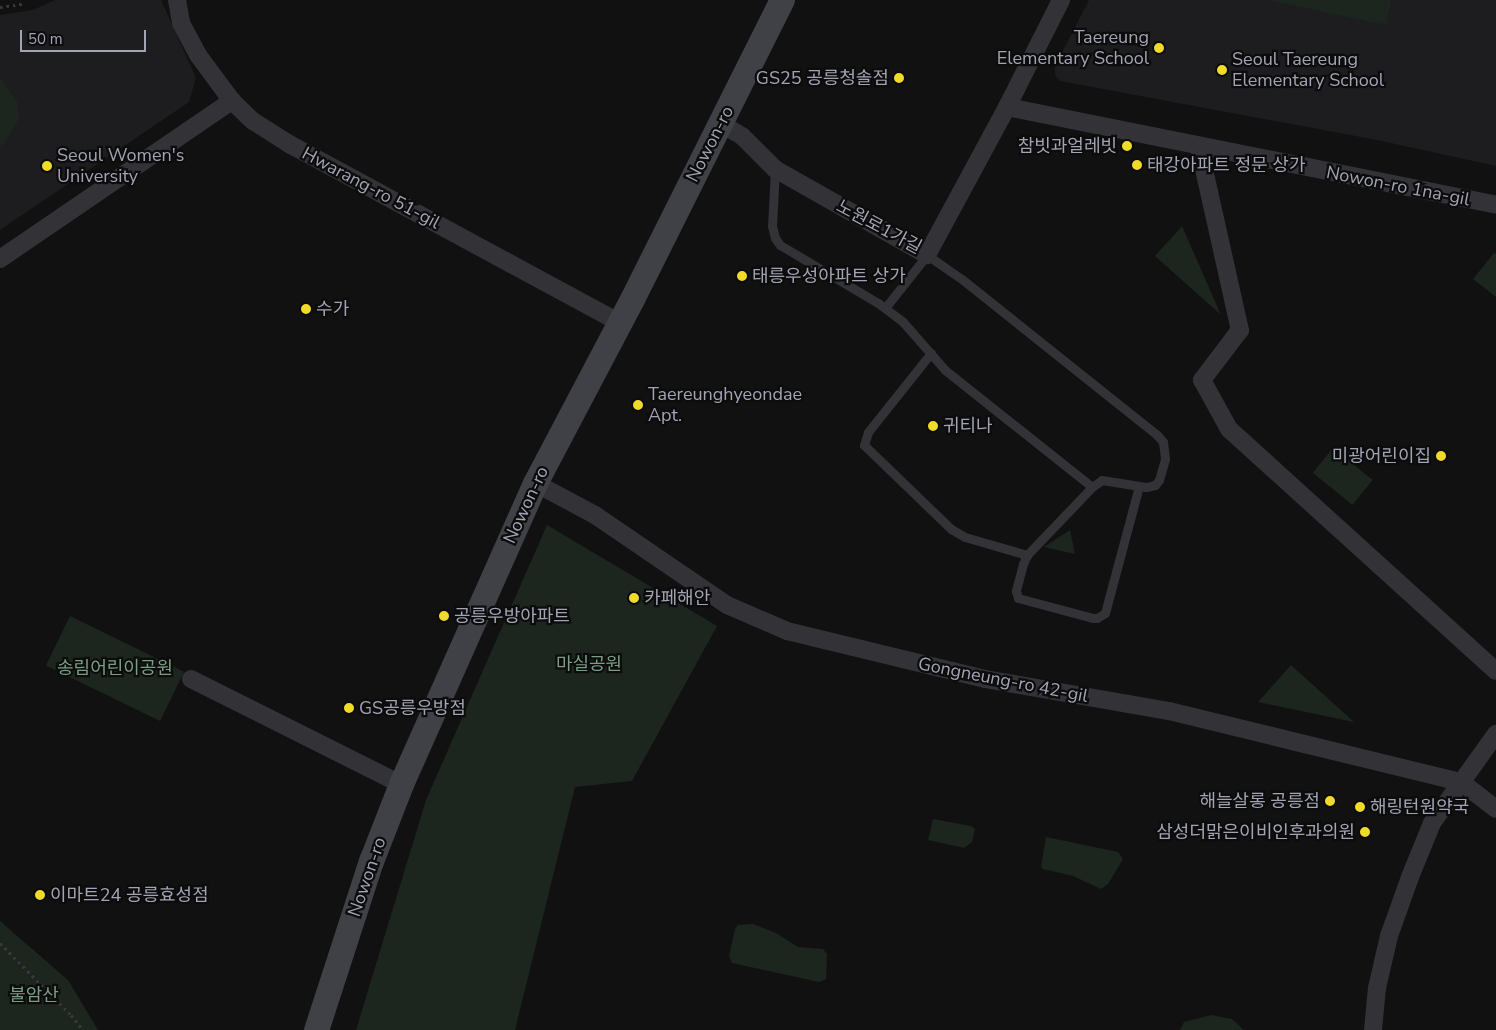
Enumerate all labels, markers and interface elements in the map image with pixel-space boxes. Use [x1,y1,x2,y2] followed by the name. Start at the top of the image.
[22,20,149,52] scale bar
[997,27,1149,70] place label: Taereung Elementary School
[28,29,63,49] text: 50 m
[1153,42,1165,54] marker: Taereung Elementary School
[1232,49,1384,92] place label: Seoul Taereung Elementary School
[1216,64,1228,76] marker: Seoul Taereung Elementary School
[756,67,889,89] place label: GS25 공릉청솔점
[893,72,905,84] marker: GS25 공릉청솔점
[682,102,738,186] street label: Nowon-ro
[1018,135,1117,157] place label: 참빗과얼레빗
[1121,140,1133,152] marker: 참빗과얼레빗
[298,143,444,233] street label: Hwarang-ro 51-gil
[57,145,184,188] place label: Seoul Women's University
[1147,154,1305,176] place label: 태강아파트 정문 상가
[1131,159,1143,171] marker: 태강아파트 정문 상가
[41,160,53,172] marker: Seoul Women's University
[1325,162,1471,210] street label: Nowon-ro 1na-gil
[833,195,925,259] street label: 노원로1가길
[752,265,906,287] place label: 태릉우성아파트 상가
[736,270,748,282] marker: 태릉우성아파트 상가
[316,298,349,320] place label: 수가
[300,303,312,315] marker: 수가
[648,384,802,426] place label: Taereunghyeondae Apt.
[632,399,644,411] marker: Taereunghyeondae Apt.
[943,415,993,437] place label: 귀티나
[927,420,939,432] marker: 귀티나
[1332,445,1431,467] place label: 미광어린이집
[1435,450,1447,462] marker: 미광어린이집
[499,463,553,547] street label: Nowon-ro
[644,587,710,609] place label: 카페해안
[628,592,640,604] marker: 카페해안
[454,605,570,627] place label: 공릉우방아파트
[438,610,450,622] marker: 공릉우방아파트
[556,653,622,675] park label: 마실공원
[916,653,1090,707] street label: Gongneung-ro 42-gil
[57,657,173,679] park label: 송림어린이공원
[359,697,466,719] place label: GS공릉우방점
[343,702,355,714] marker: GS공릉우방점
[1199,790,1320,812] place label: 해늘살롱 공릉점
[1324,795,1336,807] marker: 해늘살롱 공릉점
[1370,796,1469,818] place label: 해링턴원약국
[1354,801,1366,813] marker: 해링턴원약국
[1156,821,1355,843] place label: 삼성더맑은이비인후과의원
[1359,826,1371,838] marker: 삼성더맑은이비인후과의원
[343,835,391,919] street label: Nowon-ro
[50,884,209,906] place label: 이마트24 공릉효성점
[34,889,46,901] marker: 이마트24 공릉효성점
[9,984,59,1006] park label: 불암산

